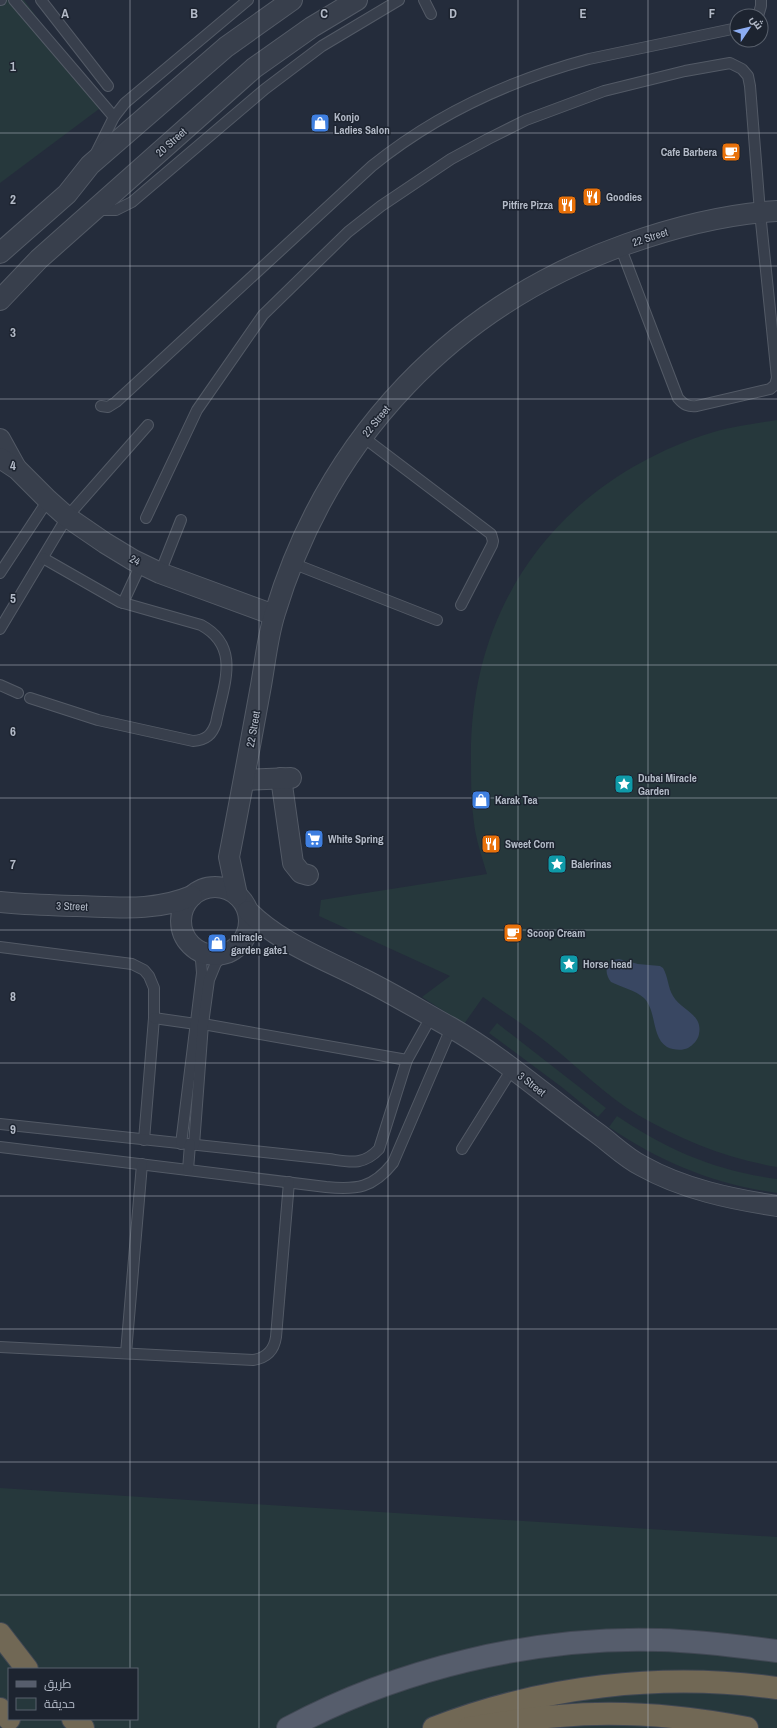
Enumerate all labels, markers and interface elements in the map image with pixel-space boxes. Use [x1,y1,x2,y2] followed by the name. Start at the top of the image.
[61,5,69,22] text: A
[190,5,198,22] text: B
[320,5,328,22] text: C
[449,5,457,22] text: D
[579,5,587,22] text: E
[709,5,716,22] text: F
[729,8,769,48] north arrow
[747,12,767,32] text: ش
[10,58,16,75] text: 1
[334,110,390,137] place label: Konjo Ladies Salon
[309,112,331,134] shop icon: Konjo Ladies Salon
[153,124,190,159] street label: 20 Street
[720,141,742,163] cafe icon: Cafe Barbera
[661,145,717,159] place label: Cafe Barbera
[581,186,603,208] restaurant icon: Goodies
[606,190,642,204] place label: Goodies
[10,191,16,208] text: 2
[556,194,578,216] restaurant icon: Pitfire Pizza
[502,198,553,212] place label: Pitfire Pizza
[630,225,670,249] street label: 22 Street
[10,324,16,341] text: 3
[359,402,393,440] street label: 22 Street
[10,457,16,474] text: 4
[127,551,143,569] street label: 24
[10,590,16,607] text: 5
[243,709,263,748] street label: 22 Street
[10,723,16,740] text: 6
[638,771,697,798] place label: Dubai Miracle Garden
[613,773,635,795] place icon: Dubai Miracle Garden
[470,789,492,811] shop icon: Karak Tea
[495,793,537,807] place label: Karak Tea
[303,828,325,850] supermarket icon: White Spring
[328,832,384,846] place label: White Spring
[480,833,502,855] restaurant icon: Sweet Corn
[505,837,555,851] place label: Sweet Corn
[546,853,568,875] place icon: Balerinas
[10,856,16,873] text: 7
[571,857,612,871] place label: Balerinas
[56,898,89,914] street label: 3 Street
[502,922,524,944] cafe icon: Scoop Cream
[527,926,585,940] place label: Scoop Cream
[231,930,287,957] place label: miracle garden gate1
[206,932,228,954] shop icon: miracle garden gate1
[558,953,580,975] place icon: Horse head
[583,957,632,971] place label: Horse head
[10,988,16,1005] text: 8
[515,1069,549,1100] street label: 3 Street
[10,1121,16,1138] text: 9
[8,1668,138,1720] legend
[44,1676,72,1692] text: طريق
[44,1696,75,1712] text: حديقة

